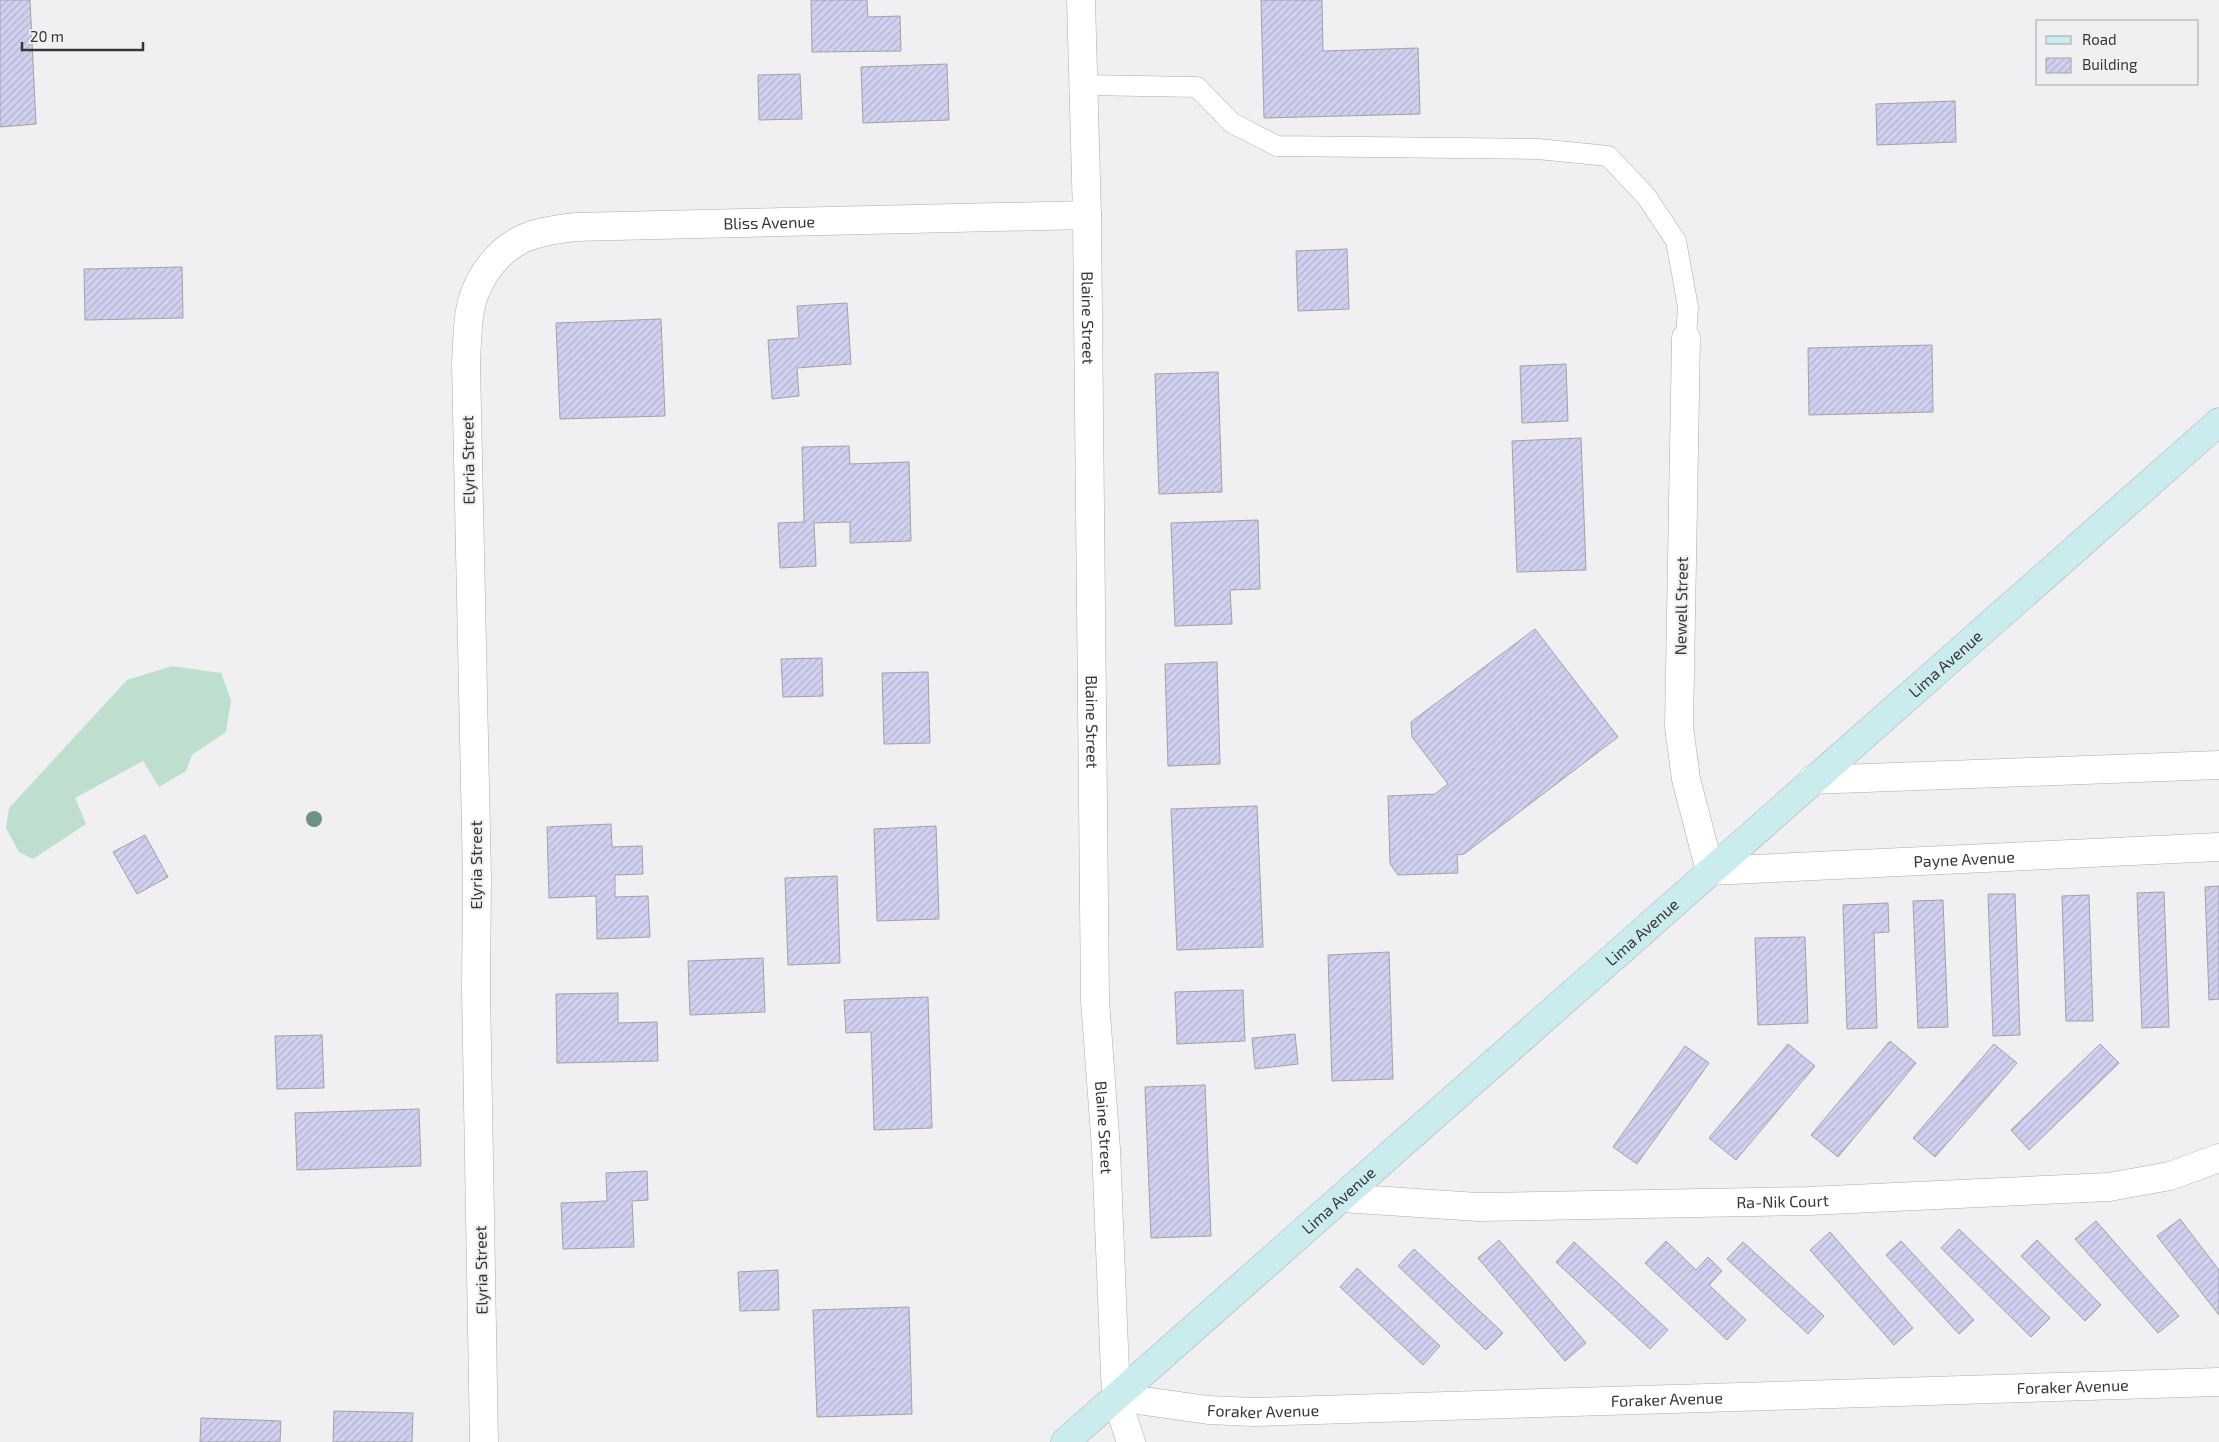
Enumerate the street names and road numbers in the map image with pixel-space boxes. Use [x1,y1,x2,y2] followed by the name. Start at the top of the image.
[723,211,815,233] street label: Bliss Avenue
[1079,271,1099,365] street label: Blaine Street
[457,415,478,505] street label: Elyria Street
[1670,556,1691,656] street label: Newell Street
[1904,626,1986,701] street label: Lima Avenue
[1083,675,1103,769] street label: Blaine Street
[466,820,485,910] street label: Elyria Street
[1913,847,2015,870] street label: Payne Avenue
[1601,894,1682,969] street label: Lima Avenue
[1092,1080,1117,1175] street label: Blaine Street
[1297,1162,1379,1237] street label: Lima Avenue
[1736,1190,1829,1211] street label: Ra-Nik Court
[470,1225,491,1315] street label: Elyria Street
[2016,1375,2129,1397] street label: Foraker Avenue
[1611,1387,1723,1410] street label: Foraker Avenue
[1207,1400,1319,1421] street label: Foraker Avenue

